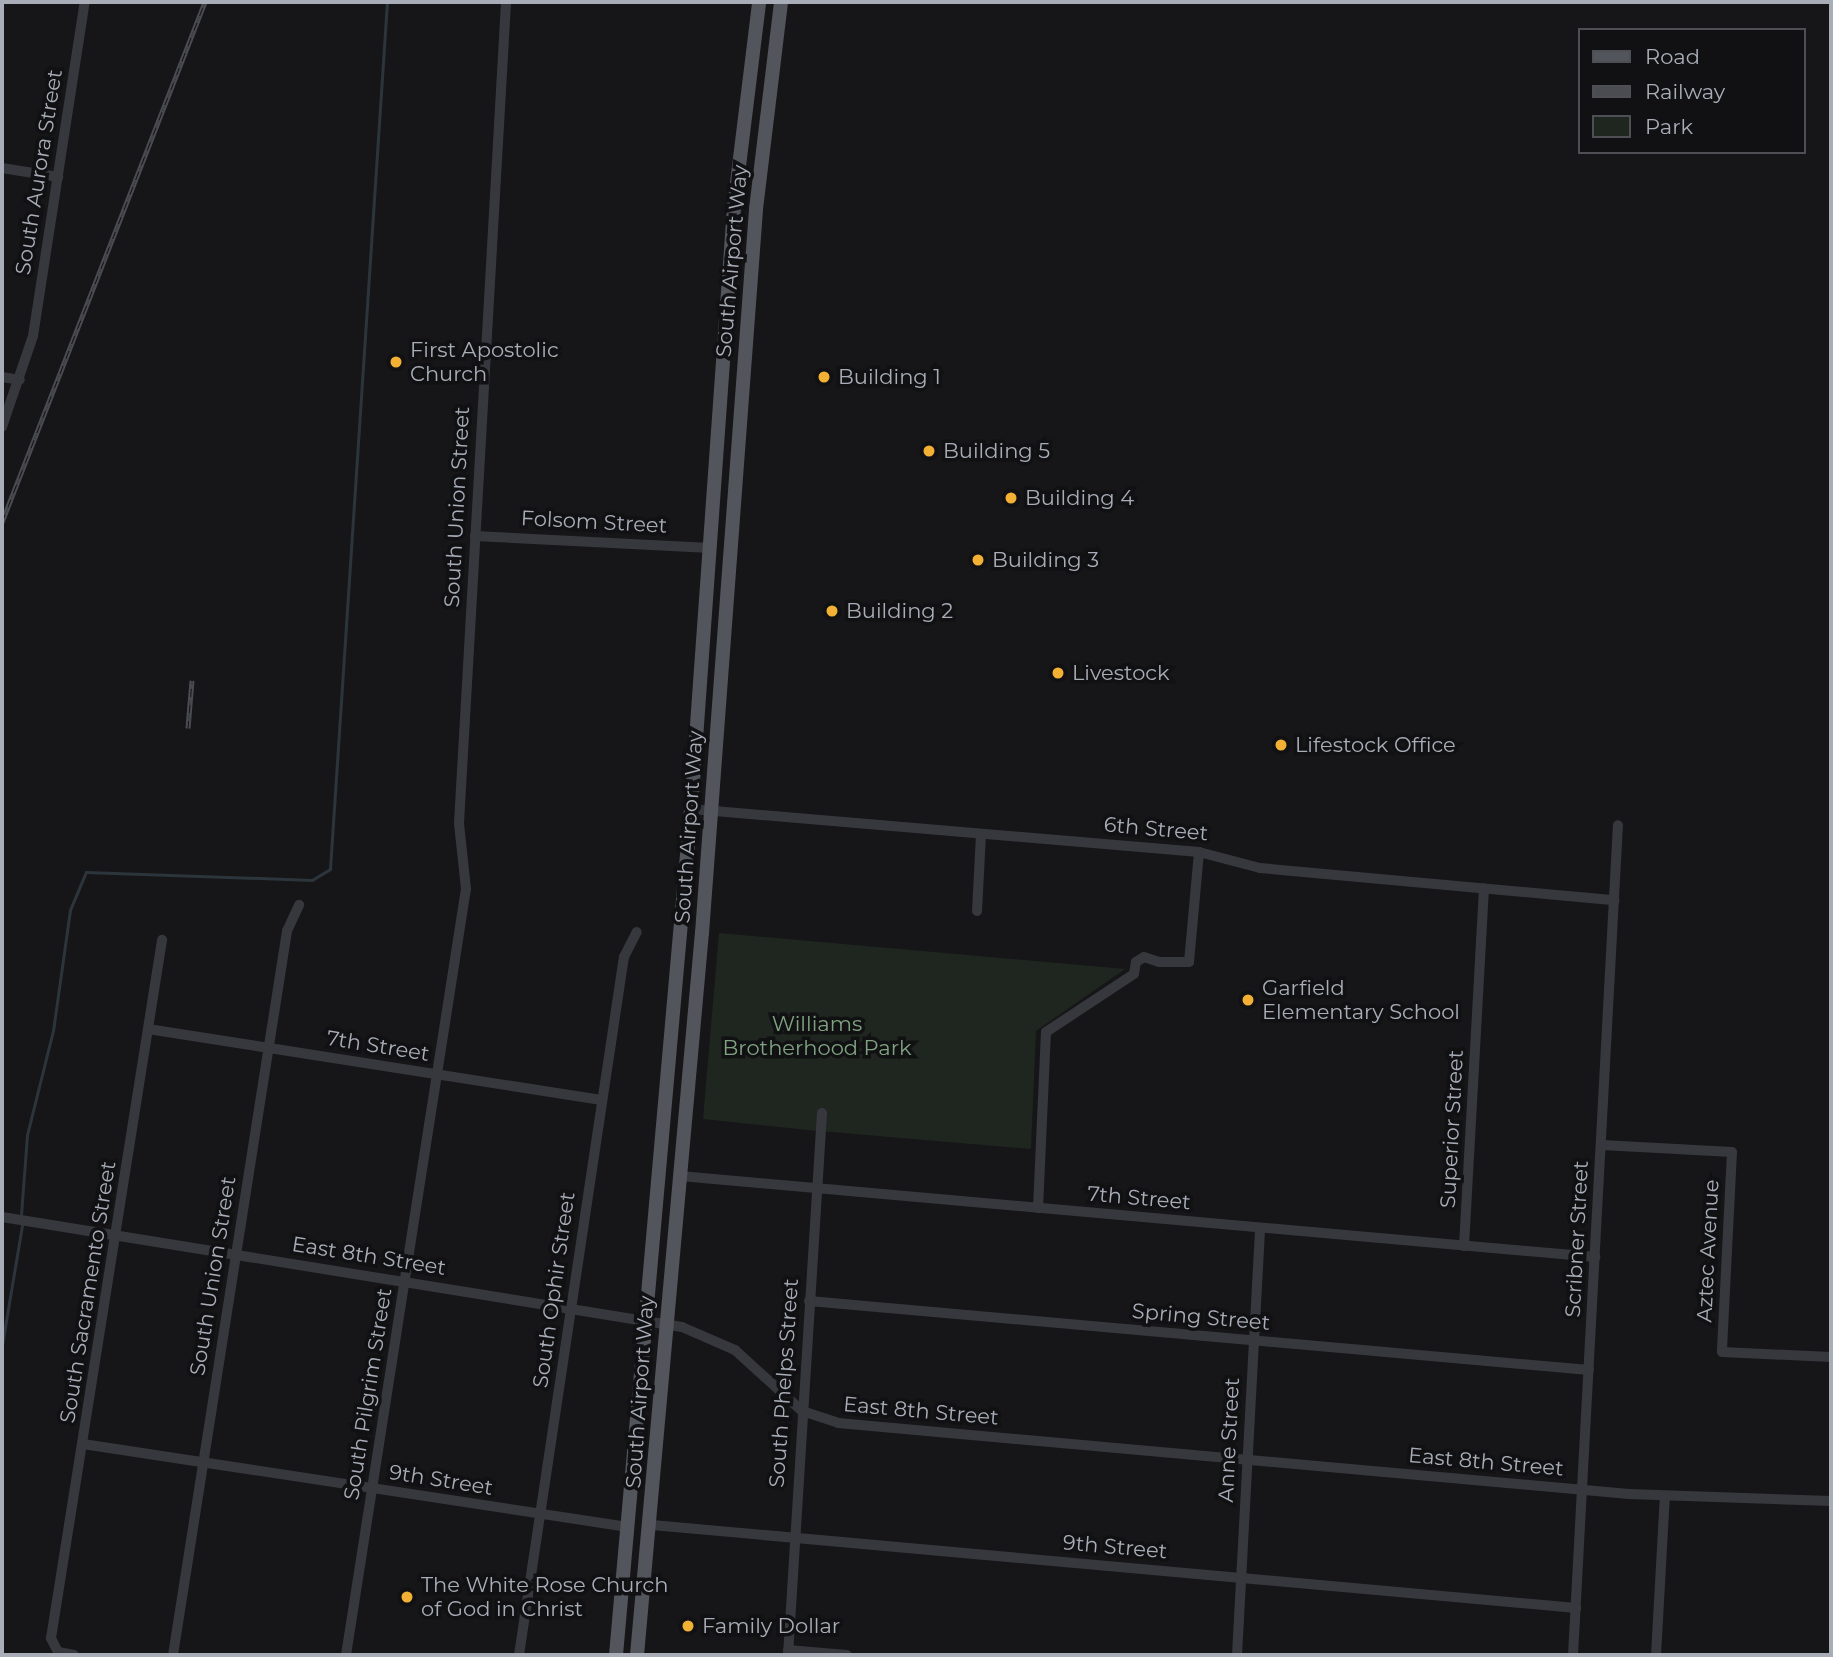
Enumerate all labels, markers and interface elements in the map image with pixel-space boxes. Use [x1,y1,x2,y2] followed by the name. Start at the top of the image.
[1577,28,1805,154] legend
[1645,44,1700,69] text: Road
[10,67,68,277] street label: South Aurora Street
[1645,79,1725,104] text: Railway
[1645,114,1693,139] text: Park
[711,164,753,358] street label: South Airport Way
[410,337,559,387] place label: First Apostolic Church
[388,354,404,370] marker: First Apostolic Church
[838,364,941,390] place label: Building 1
[816,369,832,385] marker: Building 1
[439,406,475,608] street label: South Union Street
[943,438,1050,464] place label: Building 5
[921,443,937,459] marker: Building 5
[1025,485,1134,511] place label: Building 4
[1003,490,1019,506] marker: Building 4
[520,506,668,538] street label: Folsom Street
[992,547,1099,573] place label: Building 3
[970,552,986,568] marker: Building 3
[846,598,953,624] place label: Building 2
[824,603,840,619] marker: Building 2
[1072,660,1170,686] place label: Livestock
[1050,665,1066,681] marker: Livestock
[670,730,708,924] street label: South Airport Way
[1295,732,1456,758] place label: Lifestock Office
[1273,737,1289,753] marker: Lifestock Office
[1103,812,1209,846] street label: 6th Street
[1262,975,1460,1025] place label: Garfield Elementary School
[1240,992,1256,1008] marker: Garfield Elementary School
[722,1011,912,1061] park label: Williams Brotherhood Park
[325,1025,431,1067] street label: 7th Street
[1435,1049,1469,1209] street label: Superior Street
[55,1159,121,1425] street label: South Sacramento Street
[1560,1160,1594,1318] street label: Scribner Street
[185,1175,241,1377] street label: South Union Street
[1692,1179,1724,1323] street label: Aztec Avenue
[1086,1181,1192,1215] street label: 7th Street
[528,1190,580,1390] street label: South Ophir Street
[290,1231,448,1281] street label: East 8th Street
[764,1278,804,1488] street label: South Phelps Street
[339,1286,397,1502] street label: South Pilgrim Street
[621,1295,659,1489] street label: South Airport Way
[1131,1298,1271,1336] street label: Spring Street
[1213,1377,1245,1503] street label: Anne Street
[842,1392,1000,1430] street label: East 8th Street
[1407,1443,1565,1481] street label: East 8th Street
[387,1459,495,1501] street label: 9th Street
[1062,1530,1168,1564] street label: 9th Street
[421,1572,668,1622] place label: The White Rose Church of God in Christ
[399,1589,415,1605] marker: The White Rose Church of God in Christ
[702,1613,840,1639] place label: Family Dollar
[680,1618,696,1634] marker: Family Dollar

